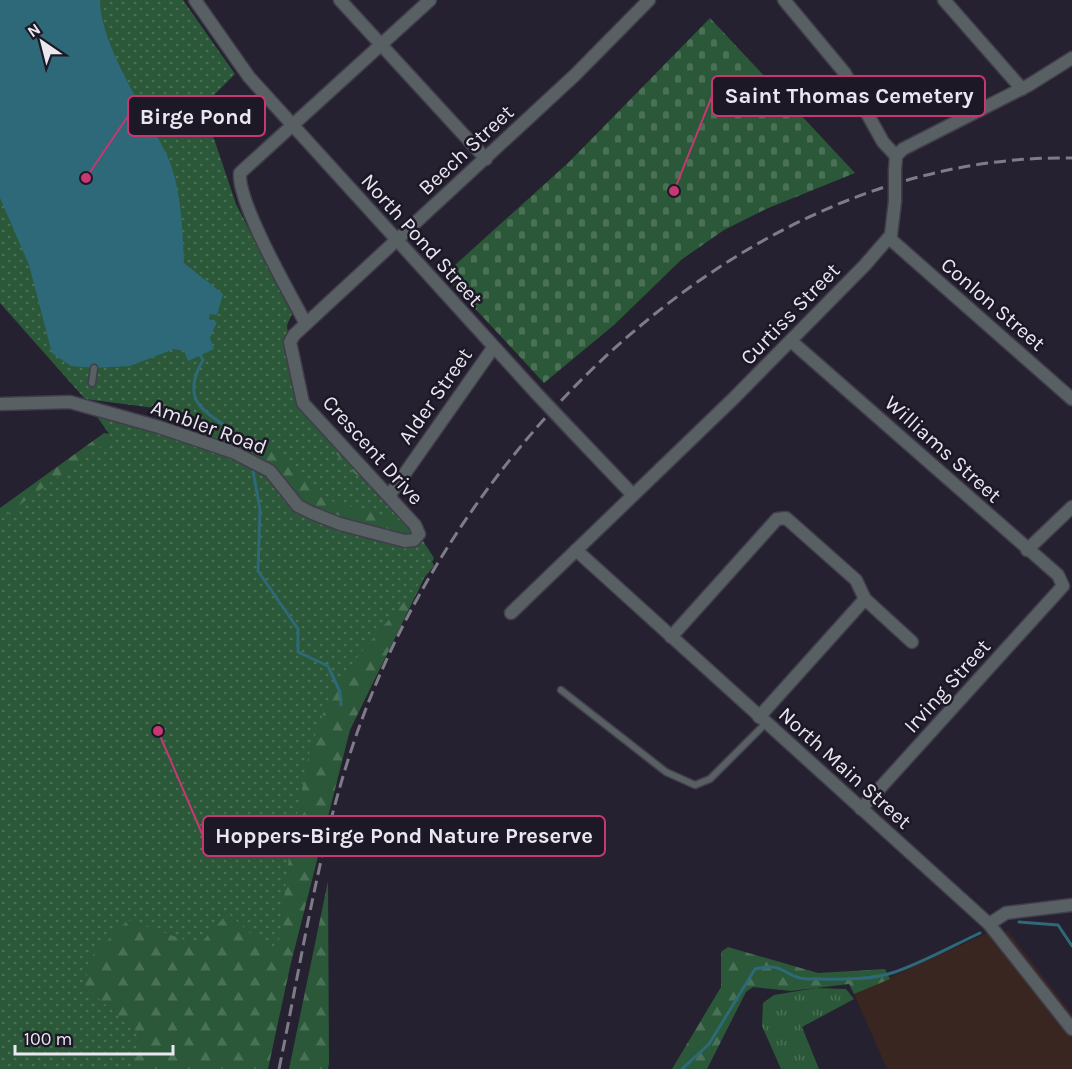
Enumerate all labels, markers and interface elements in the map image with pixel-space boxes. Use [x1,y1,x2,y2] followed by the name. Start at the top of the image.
[12,12,72,72] north arrow
[24,19,44,41] text: N
[712,76,985,116] callout: Saint Thomas Cemetery
[724,83,974,109] text: Saint Thomas Cemetery
[128,96,265,136] callout: Birge Pond
[414,100,518,200] street label: Beech Street
[140,104,252,130] text: Birge Pond
[356,169,488,311] street label: North Pond Street
[936,252,1050,356] street label: Conlon Street
[736,258,845,370] street label: Curtiss Street
[393,343,477,449] street label: Alder Street
[318,391,428,509] street label: Crescent Drive
[880,391,1006,507] street label: Williams Street
[148,395,270,459] street label: Ambler Road
[899,634,995,738] street label: Irving Street
[774,702,916,834] street label: North Main Street
[203,816,605,856] callout: Hoppers-Birge Pond Nature Preserve
[215,823,593,849] text: Hoppers-Birge Pond Nature Preserve
[15,1018,172,1056] scale bar
[24,1028,72,1050] text: 100 m

